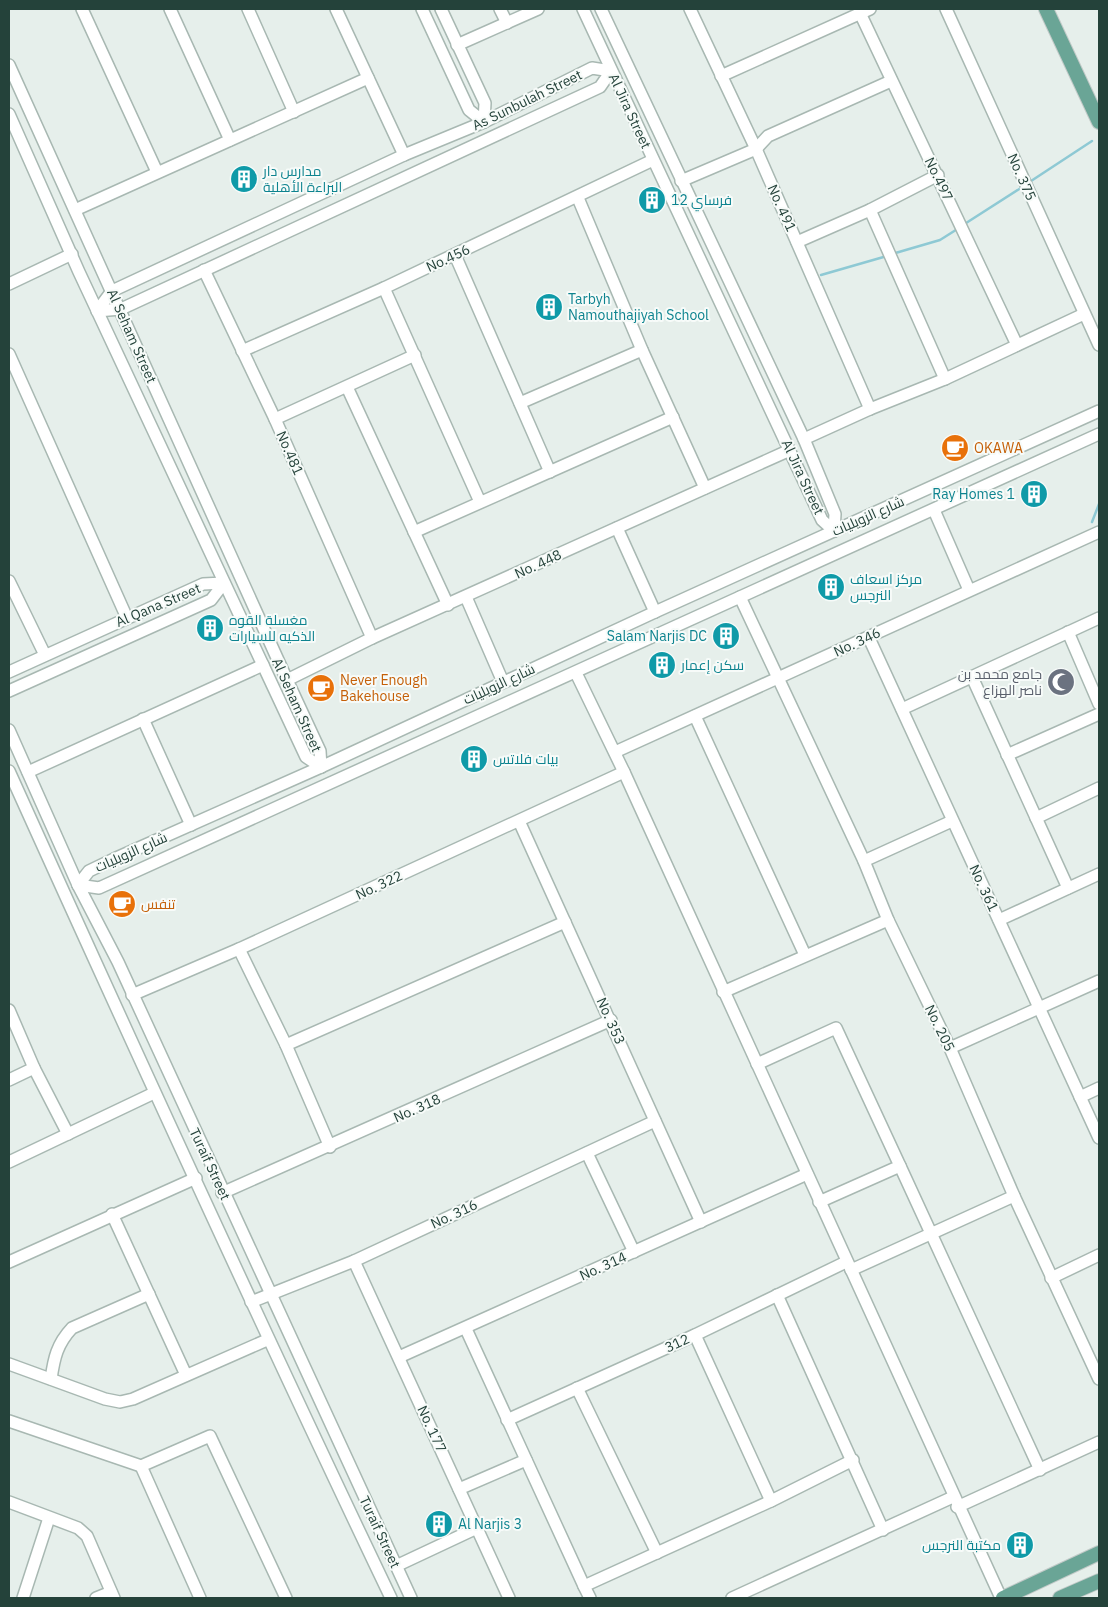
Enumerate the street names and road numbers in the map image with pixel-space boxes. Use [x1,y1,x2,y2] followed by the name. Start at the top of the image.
[469,66,585,134] street label: As Sunbulah Street
[605,70,655,152] street label: Al Jira Street
[1004,151,1040,203] street label: No. 375
[921,154,957,204] street label: No.497
[764,182,800,234] street label: No. 491
[423,240,473,276] street label: No.456
[103,286,161,386] street label: Al Seham Street
[272,428,308,478] street label: No.481
[778,436,828,518] street label: Al Jira Street
[829,492,907,540] street label: شارع الزويليات
[512,545,564,583] street label: No. 448
[113,579,203,631] street label: Al Qana Street
[831,623,883,661] street label: No. 346
[268,655,326,755] street label: Al Seham Street
[460,660,538,708] street label: شارع الزويليات
[92,828,170,876] street label: شارع الزويليات
[965,862,1003,914] street label: No. 361
[353,866,405,904] street label: No. 322
[593,995,629,1047] street label: No. 353
[921,1002,959,1054] street label: No. 205
[391,1090,443,1126] street label: No. 318
[185,1125,235,1203] street label: Turaif Street
[428,1195,480,1233] street label: No. 316
[577,1248,629,1284] street label: No. 314
[662,1330,692,1356] street label: 312
[413,1403,451,1455] street label: No. 177
[355,1493,405,1571] street label: Turaif Street

